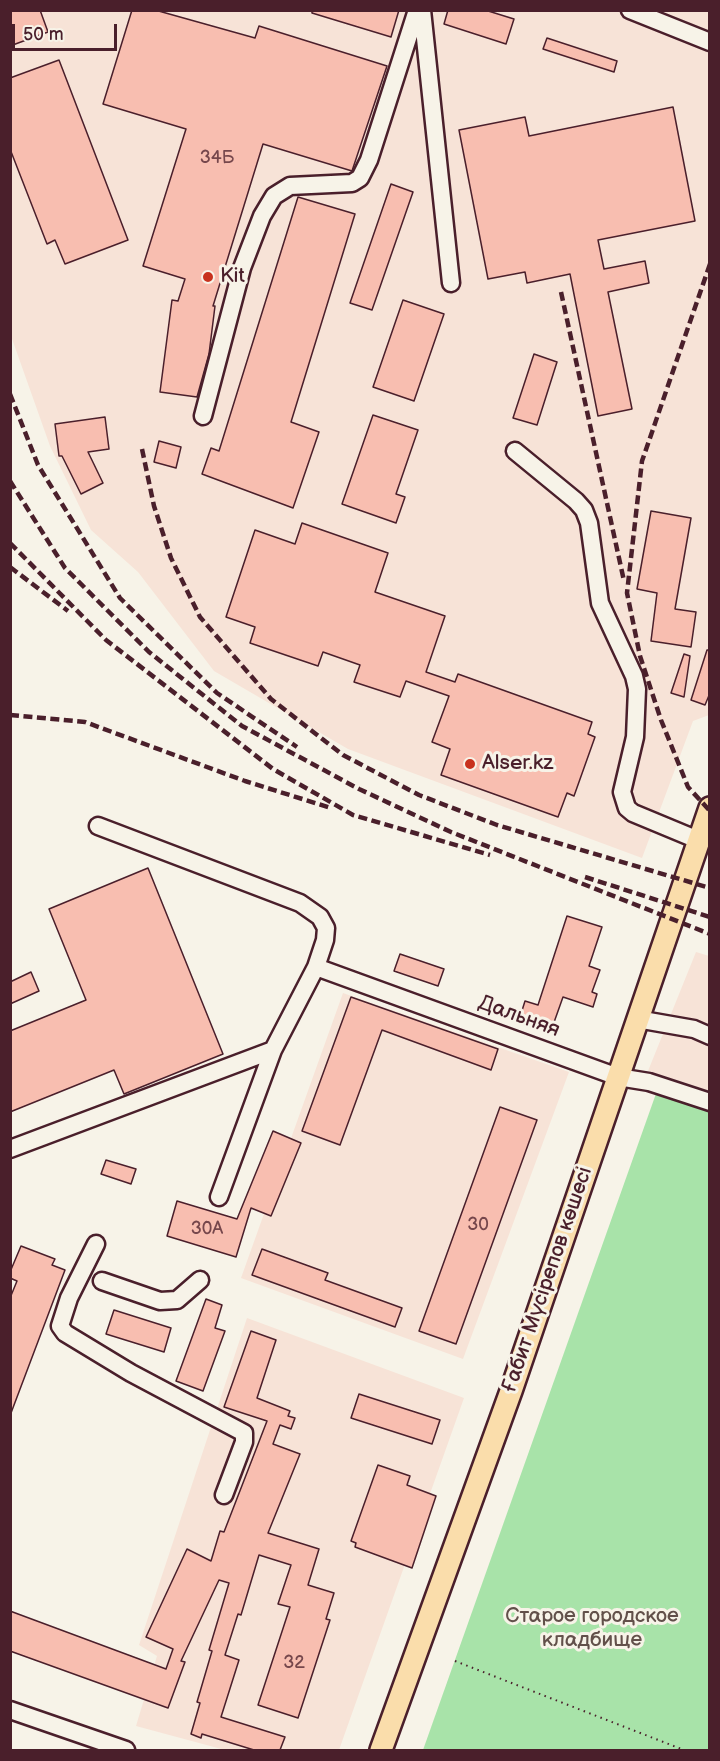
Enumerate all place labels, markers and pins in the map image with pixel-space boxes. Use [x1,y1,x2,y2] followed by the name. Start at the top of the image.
[220,264,245,290] place label: Kit
[201,270,215,284] marker: Kit
[482,751,553,777] place label: Alser.kz
[463,757,477,771] marker: Alser.kz

